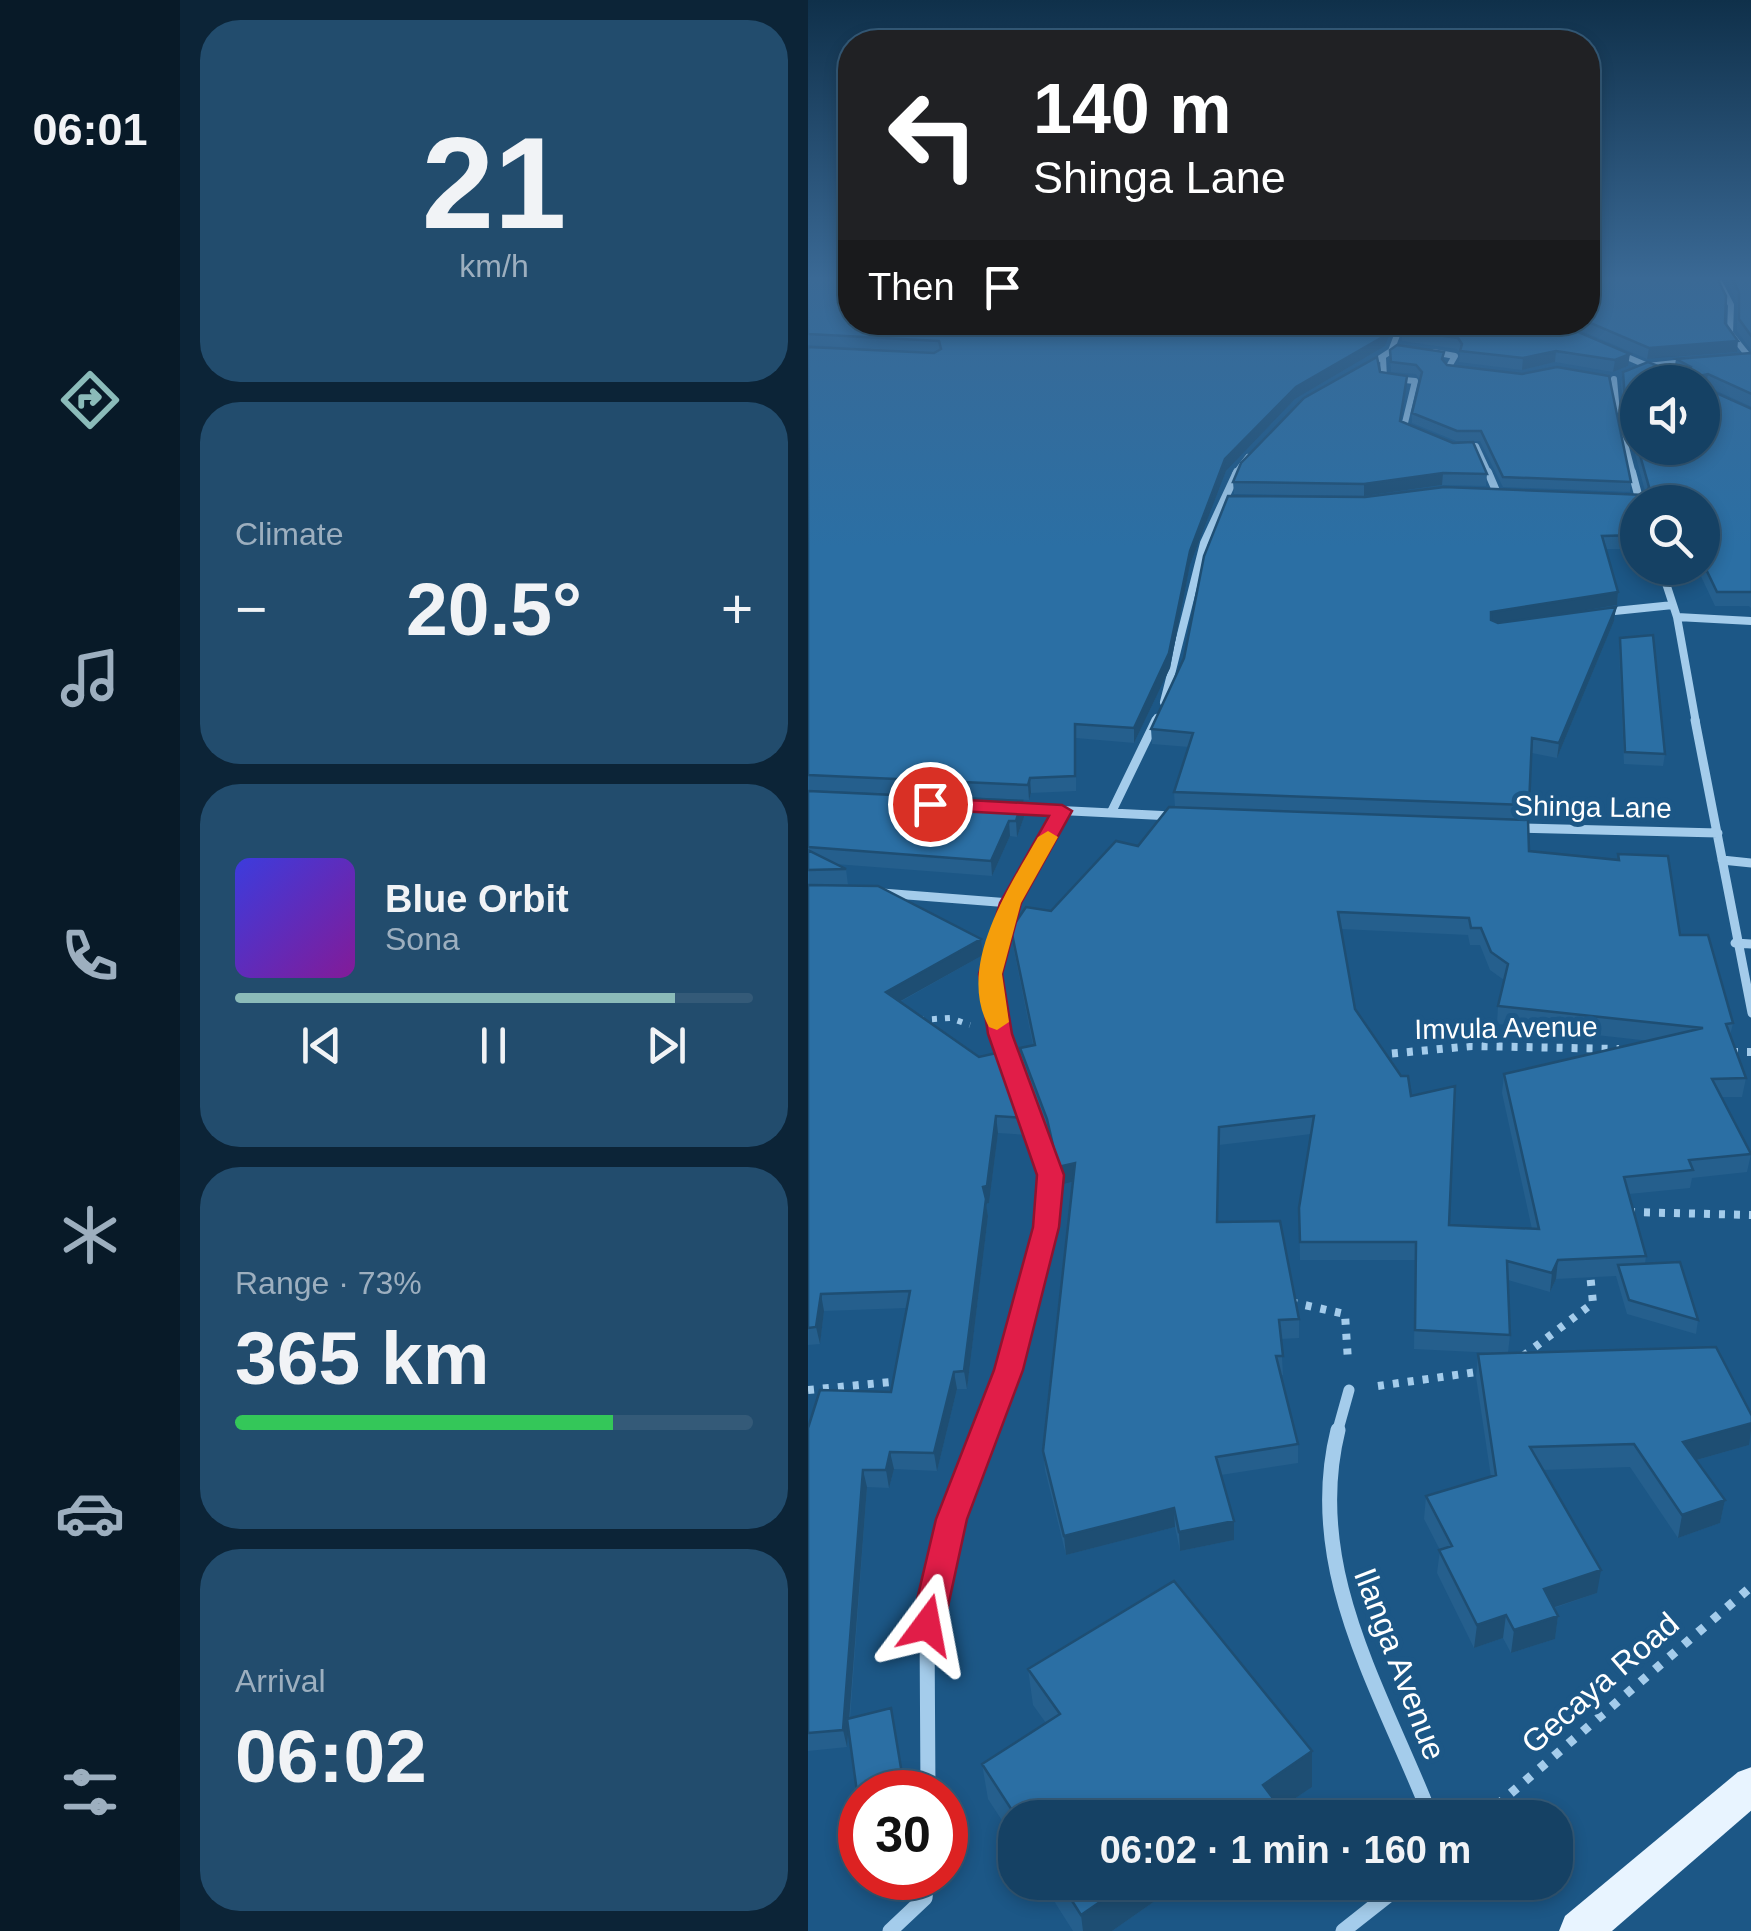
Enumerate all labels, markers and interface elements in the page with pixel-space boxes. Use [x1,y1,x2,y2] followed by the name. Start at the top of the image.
[868,70,998,200] icon: left
[1033,70,1231,148] text: 140 m
[32,104,148,155] text: 06:01
[422,110,566,256] text: 21
[1033,152,1286,203] text: Shinga Lane
[459,248,529,284] text: km/h
[975,260,1030,315] icon: arrive
[868,266,955,308] text: Then
[55,365,125,435] icon: directions
[1620,365,1720,585] map controls
[1620,365,1720,465] button: sound
[1620,485,1720,585] button: search
[235,516,343,552] text: Climate
[406,567,582,651] text: 20.5°
[235,578,267,640] text: −
[721,578,753,640] text: +
[55,643,125,713] icon: music
[888,762,973,847] pin
[903,777,958,832] icon: arrive
[1514,790,1672,824] street label: Shinga Lane
[385,878,569,920] text: Blue Orbit
[55,921,125,991] icon: phone
[385,921,460,957] text: Sona
[1414,1011,1598,1045] street label: Imvula Avenue
[294,1018,349,1073] icon: previous
[466,1018,521,1073] icon: pause
[639,1018,694,1073] icon: next
[55,1200,125,1270] icon: climate
[235,1265,422,1301] text: Range · 73%
[235,1316,489,1400] text: 365 km
[55,1478,125,1548] icon: car
[1347,1563,1453,1765] street label: Ilanga Avenue
[875,1573,979,1677] position arrow
[1514,1605,1686,1761] street label: Gecaya Road
[235,1663,326,1699] text: Arrival
[235,1714,427,1798] text: 06:02
[55,1757,125,1827] icon: filters
[838,1770,968,1900] speed limit sign: 30
[1100,1829,1471,1871] text: 06:02 · 1 min · 160 m

